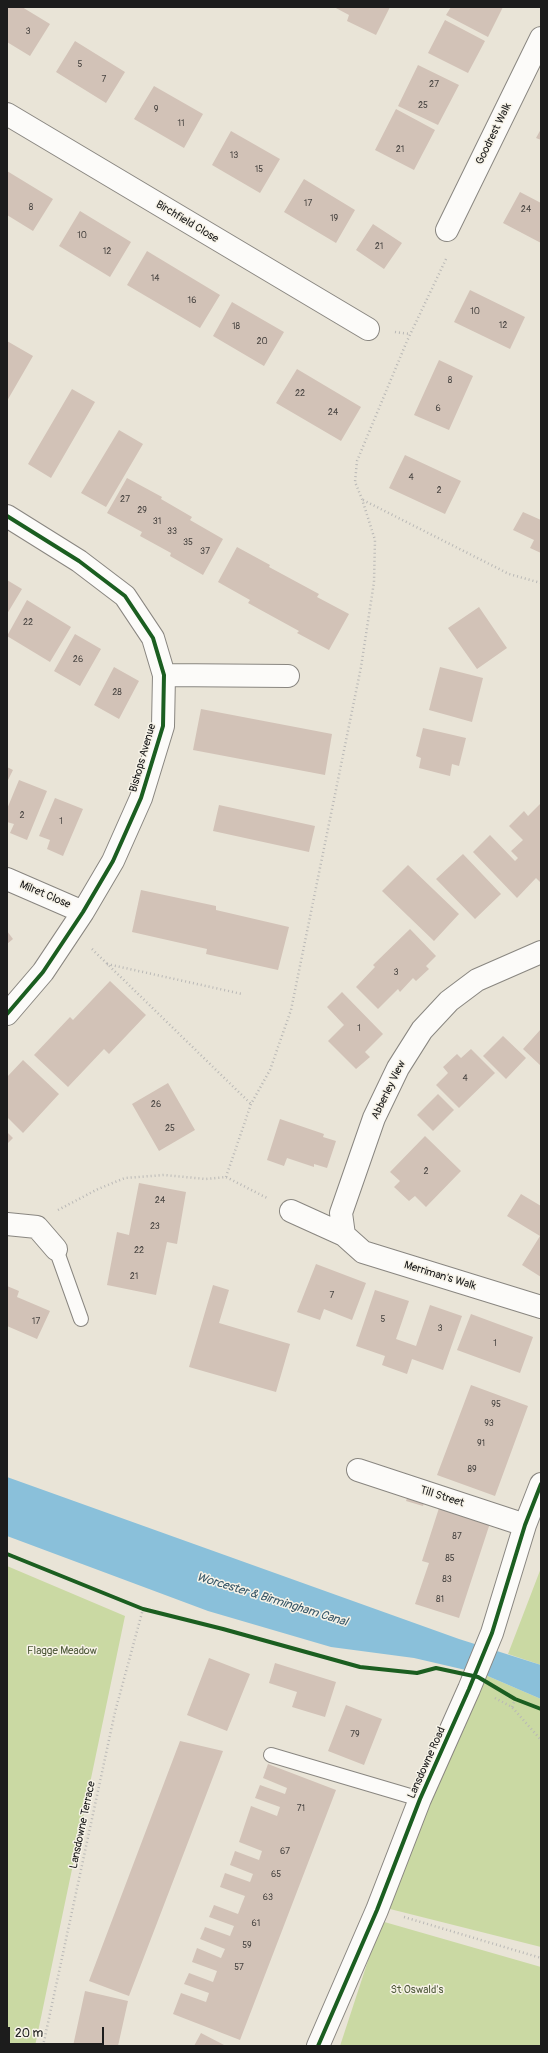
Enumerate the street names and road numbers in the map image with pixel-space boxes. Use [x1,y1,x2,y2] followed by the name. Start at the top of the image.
[473,101,515,167] street label: Goodrest Walk
[153,198,221,246] street label: Birchfield Close
[127,722,159,794] street label: Bishops Avenue
[18,878,72,912] street label: Milret Close
[369,1058,409,1122] street label: Abberley View
[402,1259,478,1293] street label: Merriman's Walk
[418,1484,466,1510] street label: Till Street
[405,1725,449,1801] street label: Lansdowne Road
[67,1780,99,1870] street label: Lansdowne Terrace

